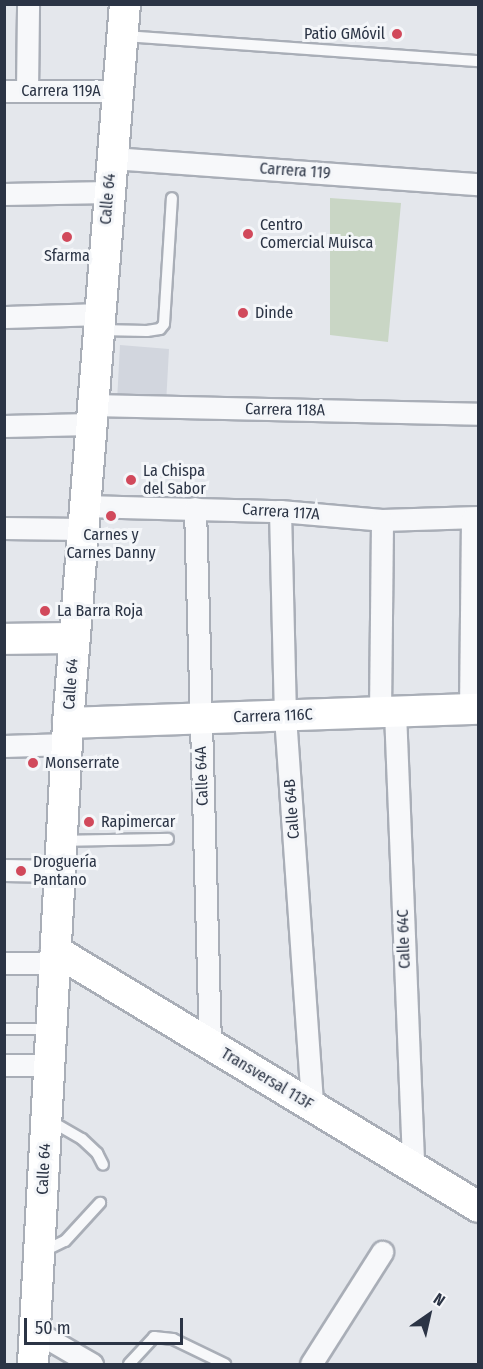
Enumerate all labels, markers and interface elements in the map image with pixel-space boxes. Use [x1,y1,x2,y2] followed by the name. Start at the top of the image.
[304,24,385,44] place label: Patio GMóvil
[390,27,404,41] marker: Patio GMóvil
[21,81,101,101] street label: Carrera 119A
[259,159,331,183] street label: Carrera 119
[96,173,120,225] street label: Calle 64
[260,215,373,253] place label: Centro Comercial Muisca
[241,227,255,241] marker: Centro Comercial Muisca
[60,230,74,244] marker: Sfarma
[44,246,90,266] place label: Sfarma
[255,303,293,323] place label: Dinde
[236,306,250,320] marker: Dinde
[245,400,325,420] street label: Carrera 118A
[143,461,206,499] place label: La Chispa del Sabor
[124,473,138,487] marker: La Chispa del Sabor
[242,500,320,524] street label: Carrera 117A
[104,509,118,523] marker: Carnes y Carnes Danny
[66,525,156,563] place label: Carnes y Carnes Danny
[57,601,143,621] place label: La Barra Roja
[38,604,52,618] marker: La Barra Roja
[60,658,82,710] street label: Calle 64
[233,705,313,727] street label: Carrera 116C
[191,746,213,806] street label: Calle 64A
[45,753,119,773] place label: Monserrate
[26,756,40,770] marker: Monserrate
[280,778,304,840] street label: Calle 64B
[101,812,175,832] place label: Rapimercar
[82,815,96,829] marker: Rapimercar
[33,852,97,890] place label: Droguería Pantano
[14,864,28,878] marker: Droguería Pantano
[393,909,415,969] street label: Calle 64C
[217,1044,317,1114] street label: Transversal 113F
[33,1143,55,1195] street label: Calle 64
[399,1285,459,1345] north arrow
[430,1289,449,1310] text: N
[27,1306,186,1344] scale bar
[35,1317,71,1339] text: 50 m

